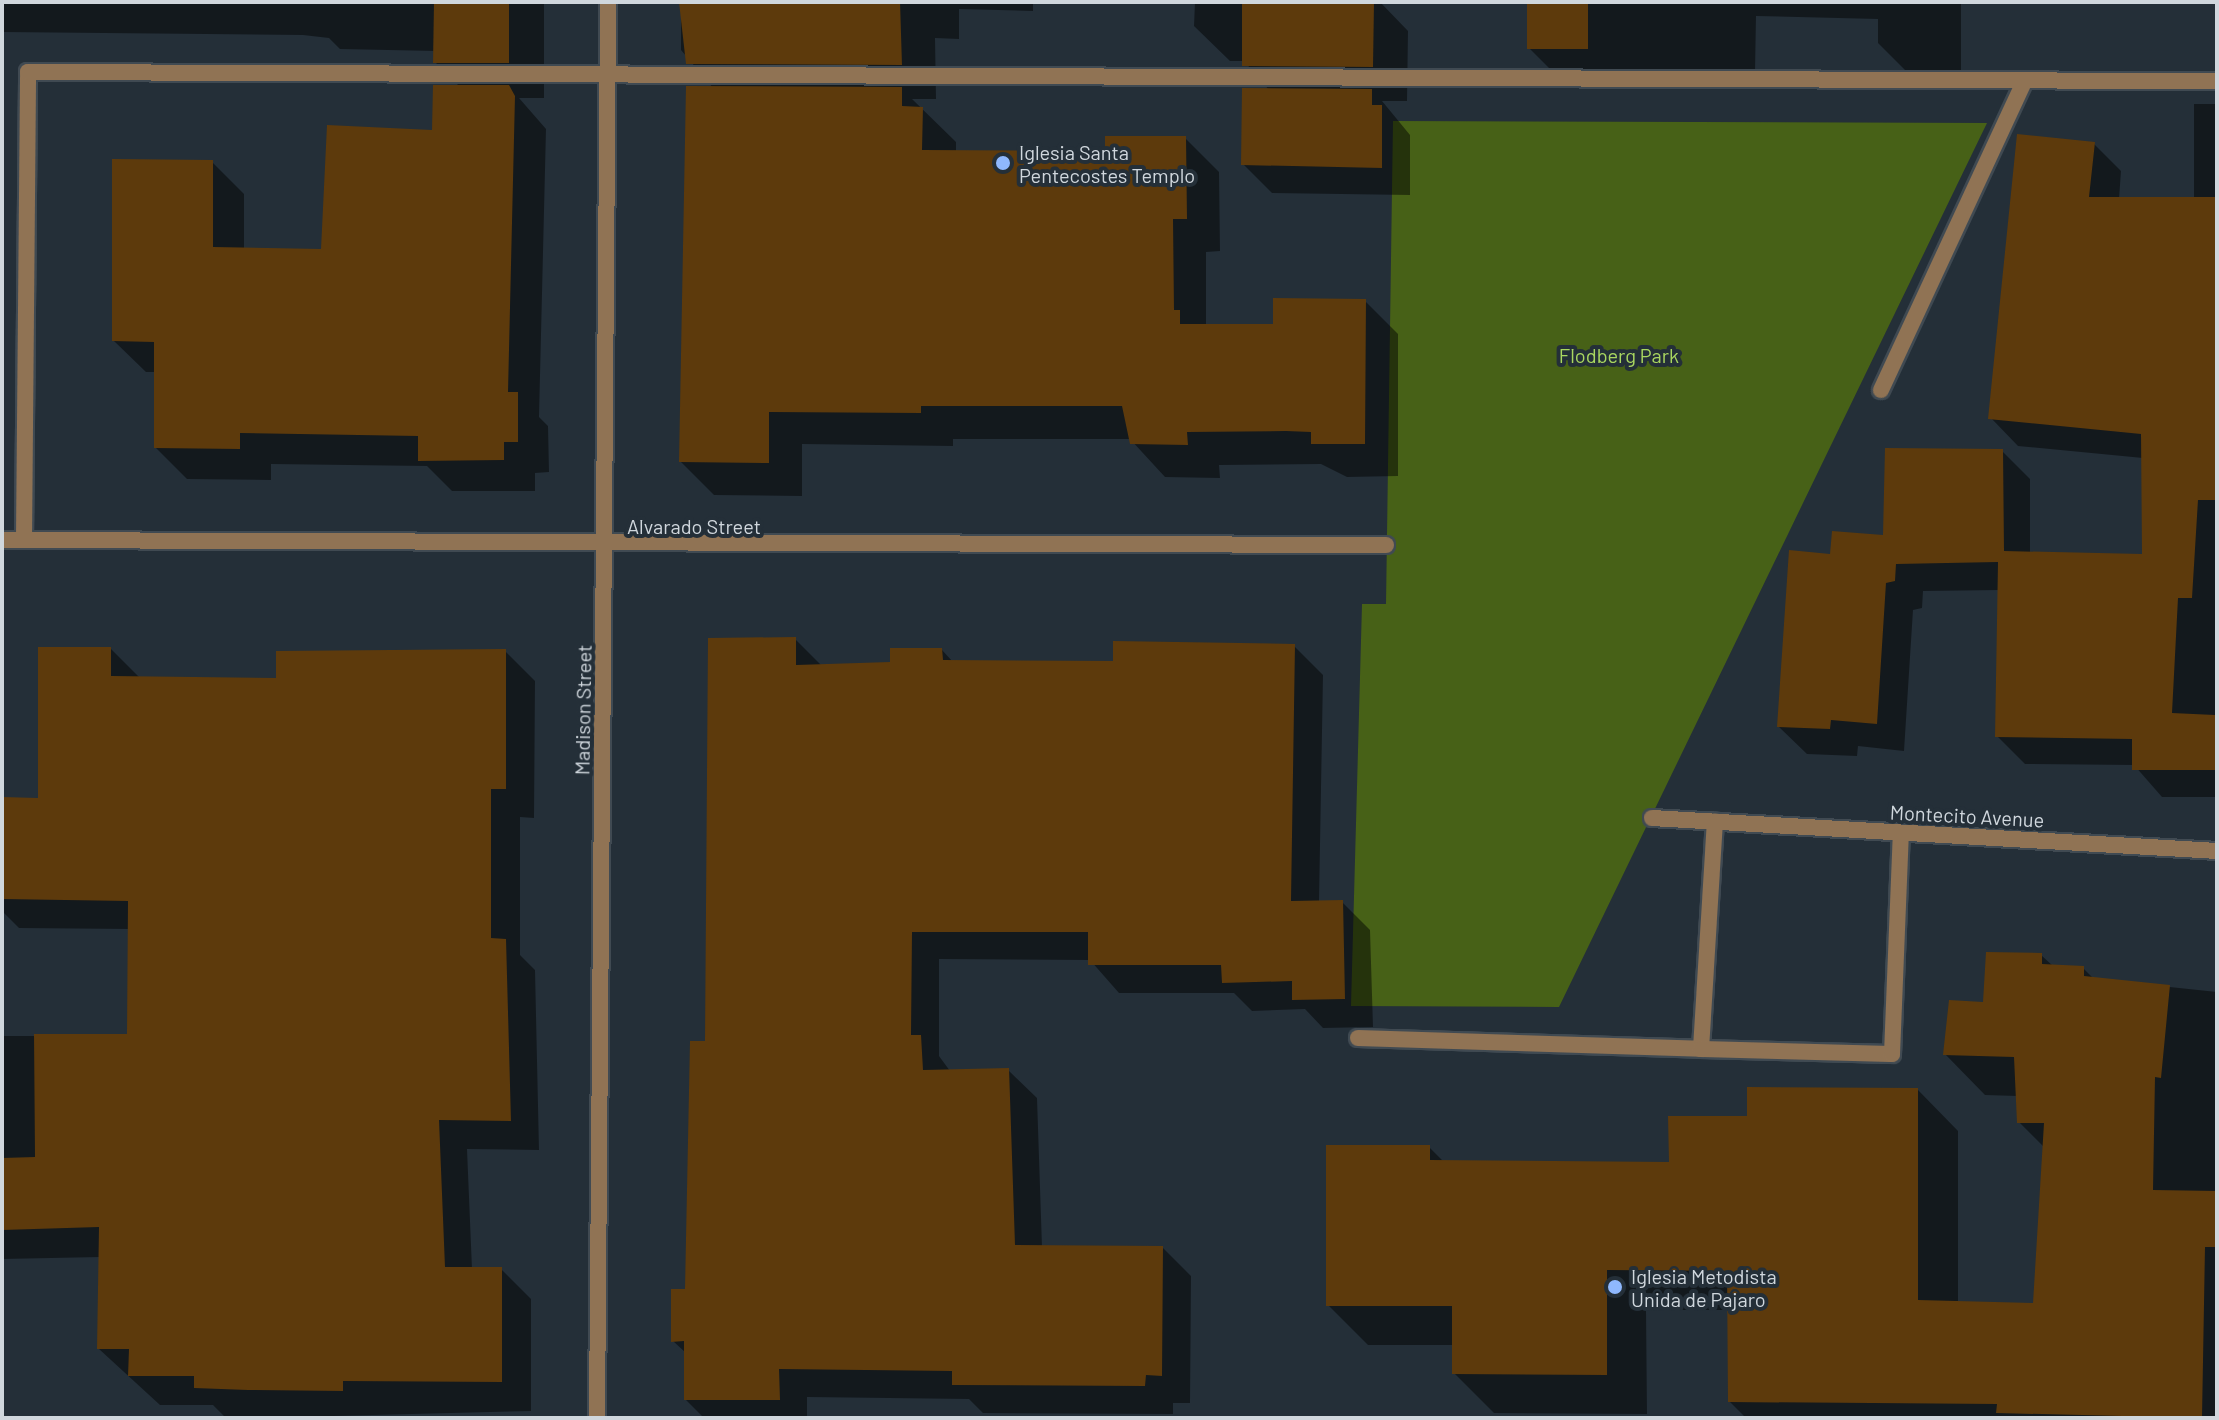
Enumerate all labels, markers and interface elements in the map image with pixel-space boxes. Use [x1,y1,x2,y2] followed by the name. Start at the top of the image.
[1019,140,1195,187] place label: Iglesia Santa Pentecostes Templo
[994,154,1012,172] marker: Iglesia Santa Pentecostes Templo
[1559,343,1679,367] park label: Flodberg Park
[627,514,761,538] street label: Alvarado Street
[570,645,596,775] street label: Madison Street
[1889,800,2045,832] street label: Montecito Avenue
[1631,1264,1777,1311] place label: Iglesia Metodista Unida de Pajaro
[1606,1278,1624,1296] marker: Iglesia Metodista Unida de Pajaro

